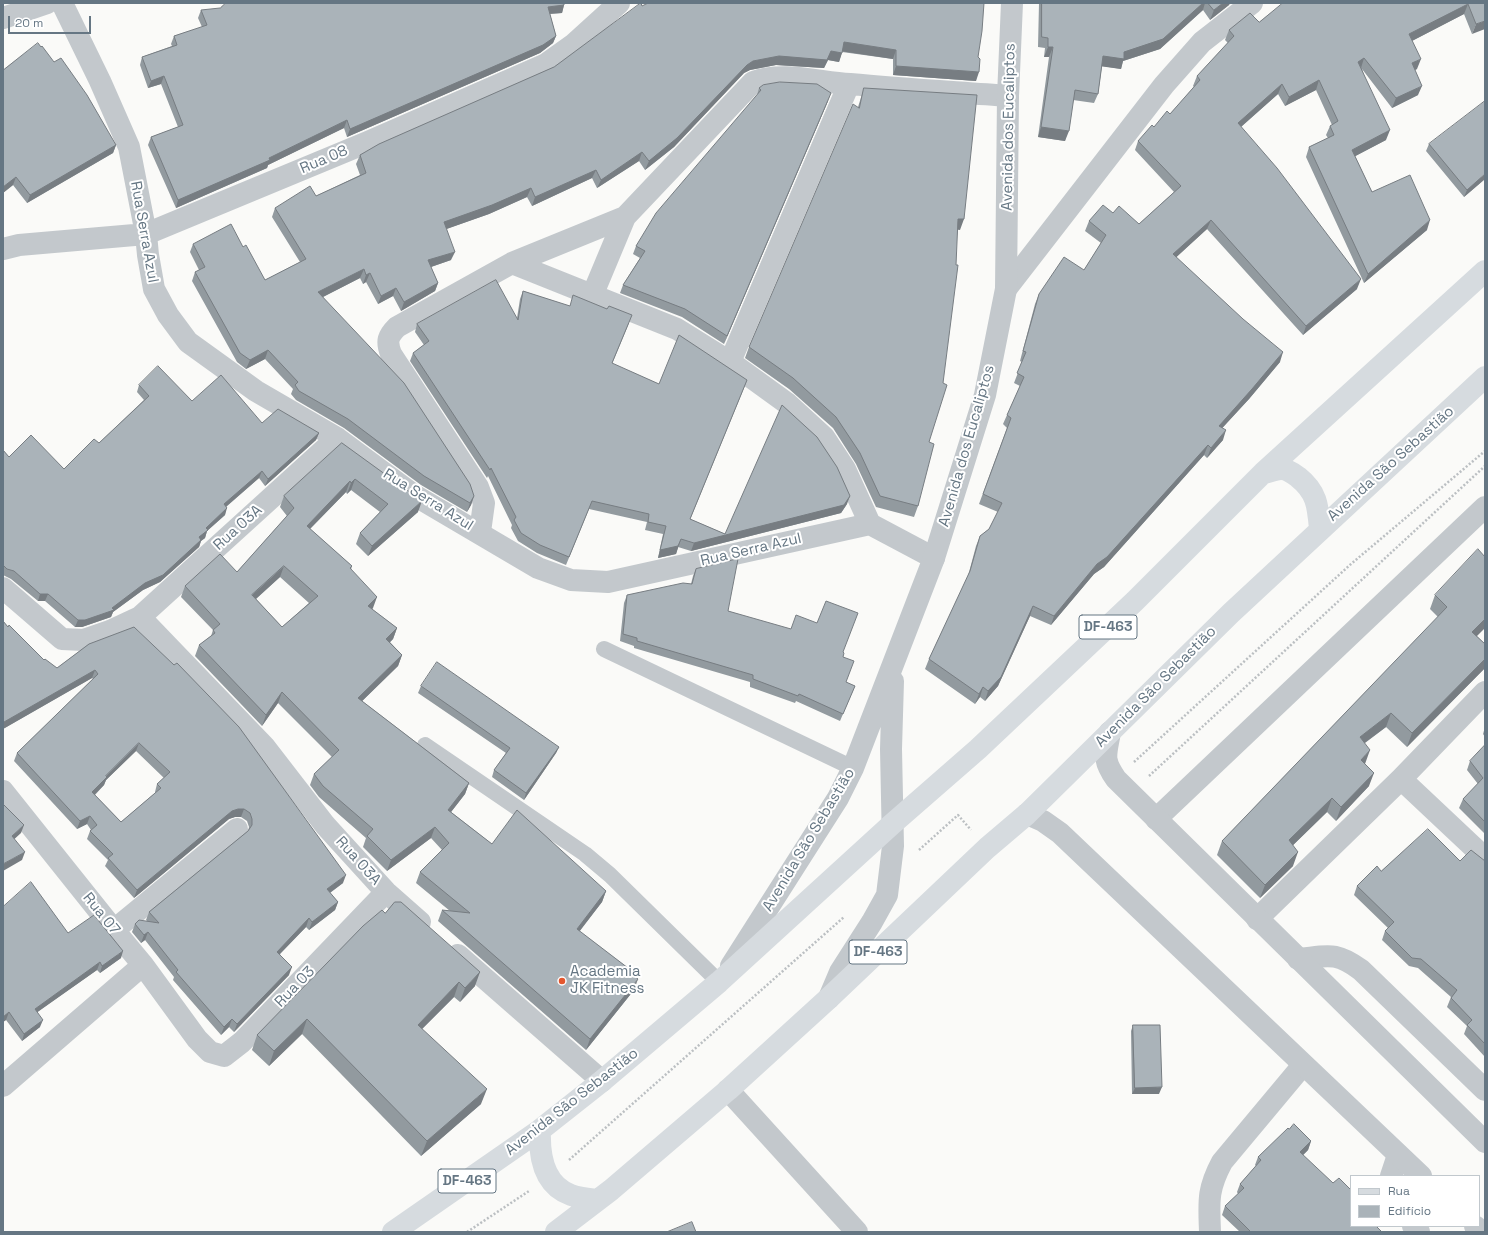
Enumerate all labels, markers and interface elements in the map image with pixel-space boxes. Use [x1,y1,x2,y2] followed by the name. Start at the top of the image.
[10,8,93,34] scale bar
[15,15,43,31] text: 20 m
[999,43,1019,211] street label: Avenida dos Eucaliptos
[297,142,351,178] street label: Rua 08
[126,180,162,284] street label: Rua Serra Azul
[935,363,999,529] street label: Avenida dos Eucaliptos
[1324,402,1458,526] street label: Avenida São Sebastião
[380,465,476,535] street label: Rua Serra Azul
[210,501,266,555] street label: Rua 03A
[699,530,803,570] street label: Rua Serra Azul
[1079,615,1137,639] road number: DF-463
[1092,623,1220,751] street label: Avenida São Sebastião
[759,765,859,915] street label: Avenida São Sebastião
[331,833,385,889] street label: Rua 03A
[79,889,123,939] street label: Rua 07
[849,940,907,964] road number: DF-463
[271,963,319,1011] street label: Rua 03
[570,963,644,998] place label: Academia JK Fitness
[557,976,567,986] marker: Academia JK Fitness
[502,1044,642,1160] street label: Avenida São Sebastião
[438,1169,496,1193] road number: DF-463
[1350,1175,1480,1227] legend
[1388,1183,1410,1199] text: Rua
[1388,1203,1431,1219] text: Edifício

